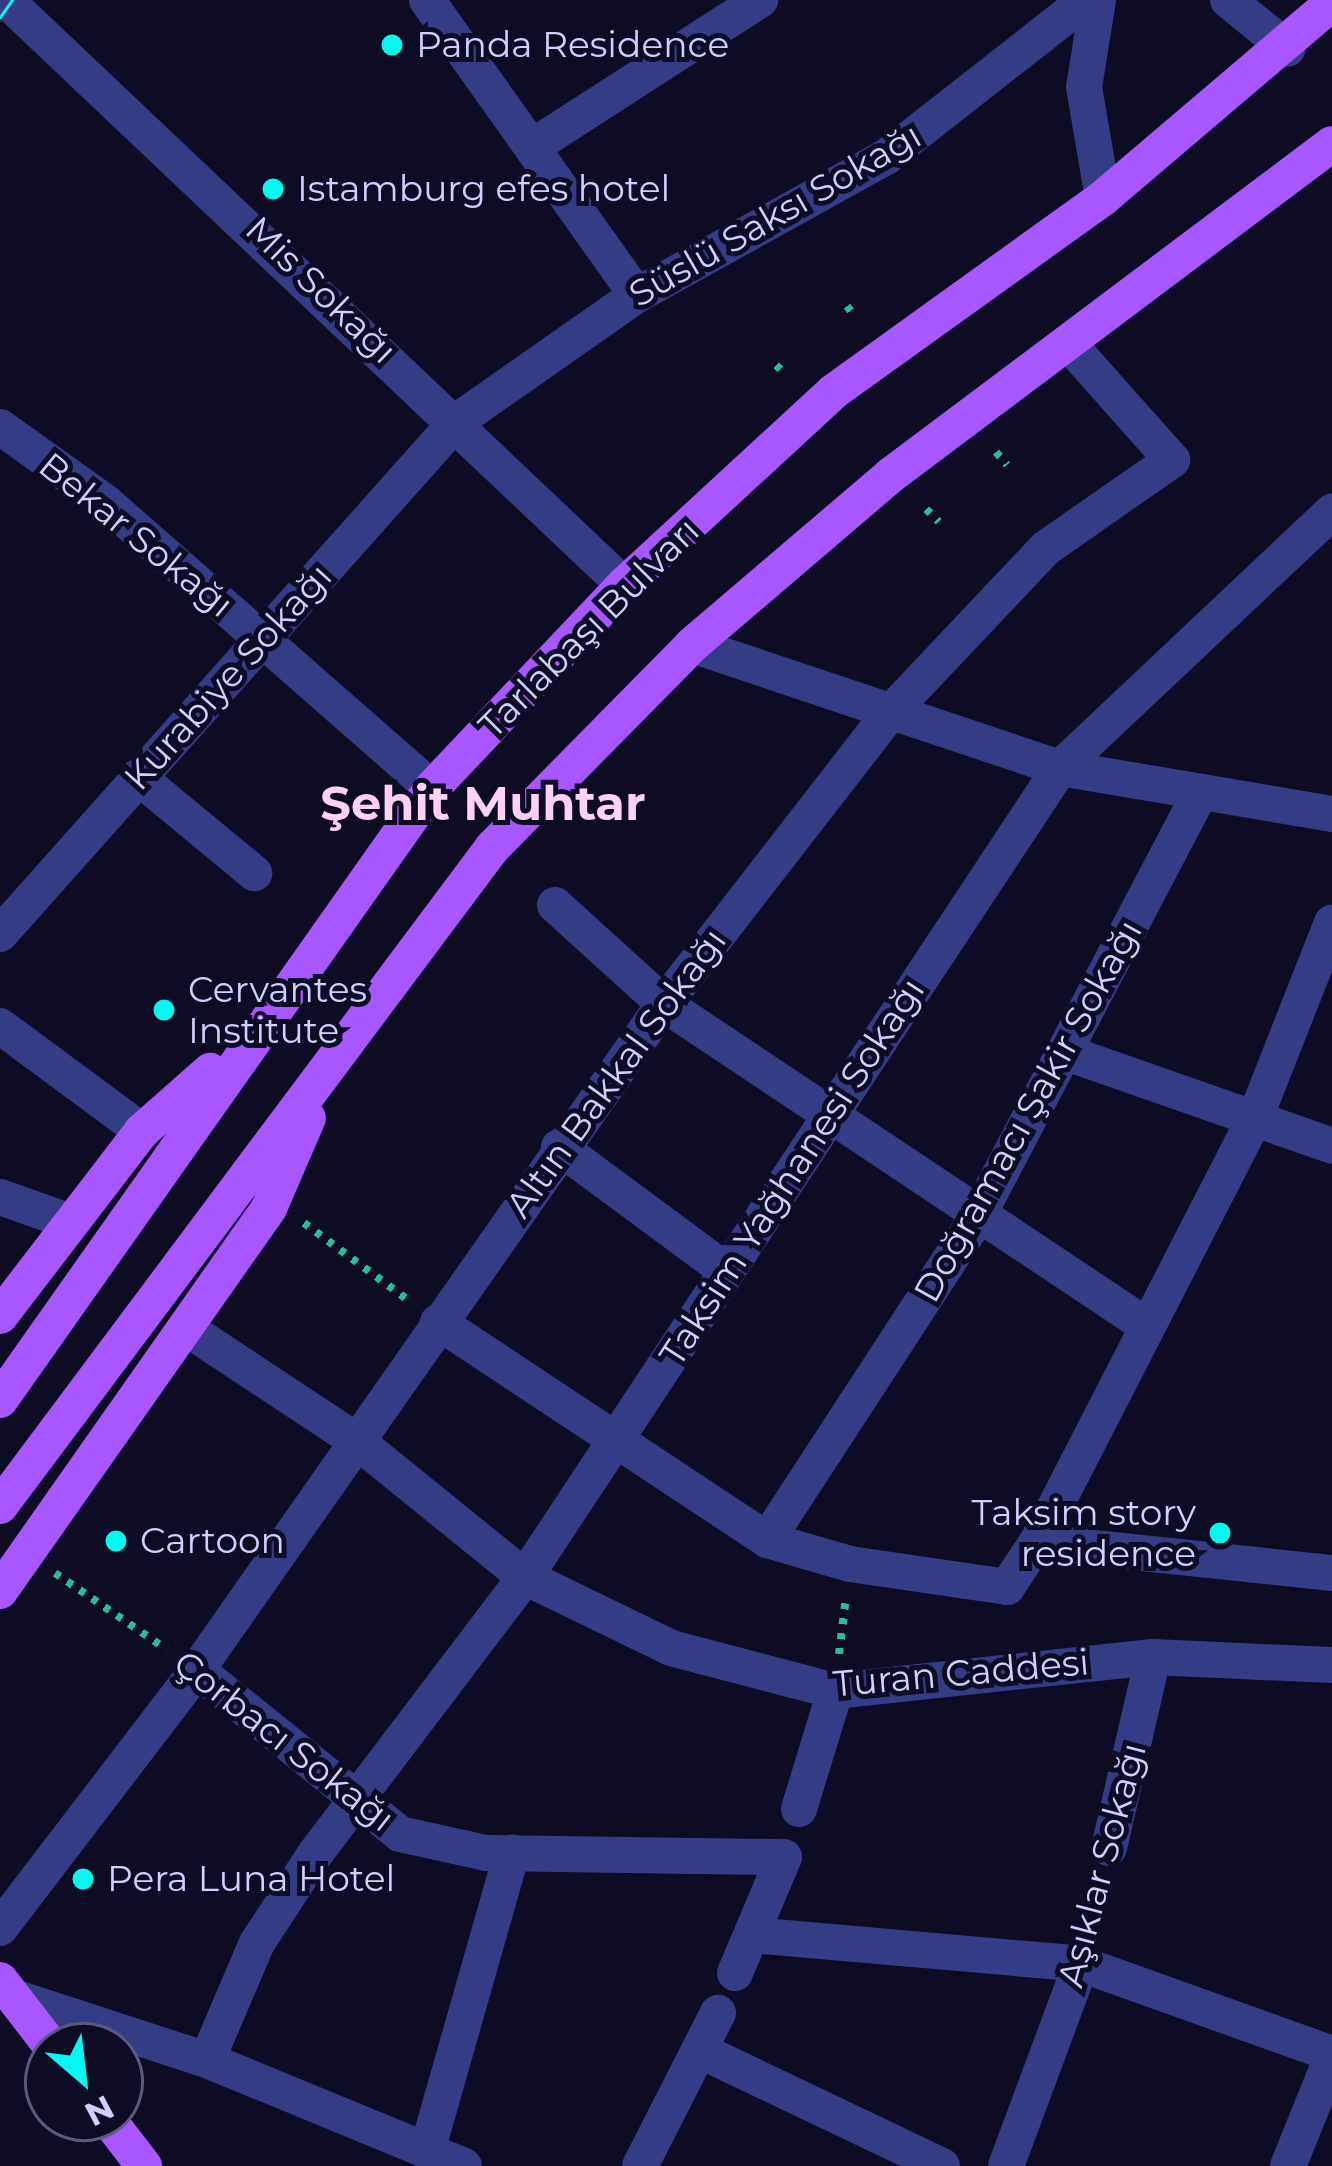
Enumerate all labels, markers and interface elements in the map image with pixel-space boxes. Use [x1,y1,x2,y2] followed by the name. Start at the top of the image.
[416,23,729,67] place label: Panda Residence
[379,32,405,58] marker: Panda Residence
[621,114,929,316] street label: Süslü Saksı Sokağı
[297,167,670,211] place label: Istamburg efes hotel
[260,176,286,202] marker: Istamburg efes hotel
[237,208,405,372] street label: Mis Sokağı
[30,444,242,626] street label: Bekar Sokağı
[470,509,708,747] street label: Tarlabaşı Bulvarı
[115,555,341,799] street label: Kurabiye Sokağı
[320,775,646,833] district label: Şehit Muhtar
[905,913,1151,1309] street label: Doğramacı Şakir Sokağı
[497,920,735,1226] street label: Altın Bakkal Sokağı
[188,967,367,1052] place label: Cervantes Institute
[651,970,933,1374] street label: Taksim Yağhanesi Sokağı
[151,997,177,1023] marker: Cervantes Institute
[972,1490,1196,1575] place label: Taksim story residence
[140,1519,285,1563] place label: Cartoon
[1207,1520,1233,1546] marker: Taksim story residence
[103,1528,129,1554] marker: Cartoon
[831,1640,1091,1706] street label: Turan Caddesi
[165,1642,403,1840] street label: Çorbacı Sokağı
[1049,1738,1155,1992] street label: Aşıklar Sokağı
[107,1857,395,1901] place label: Pera Luna Hotel
[70,1866,96,1892] marker: Pera Luna Hotel
[24,2022,144,2142] north arrow
[78,2087,121,2135] text: N

